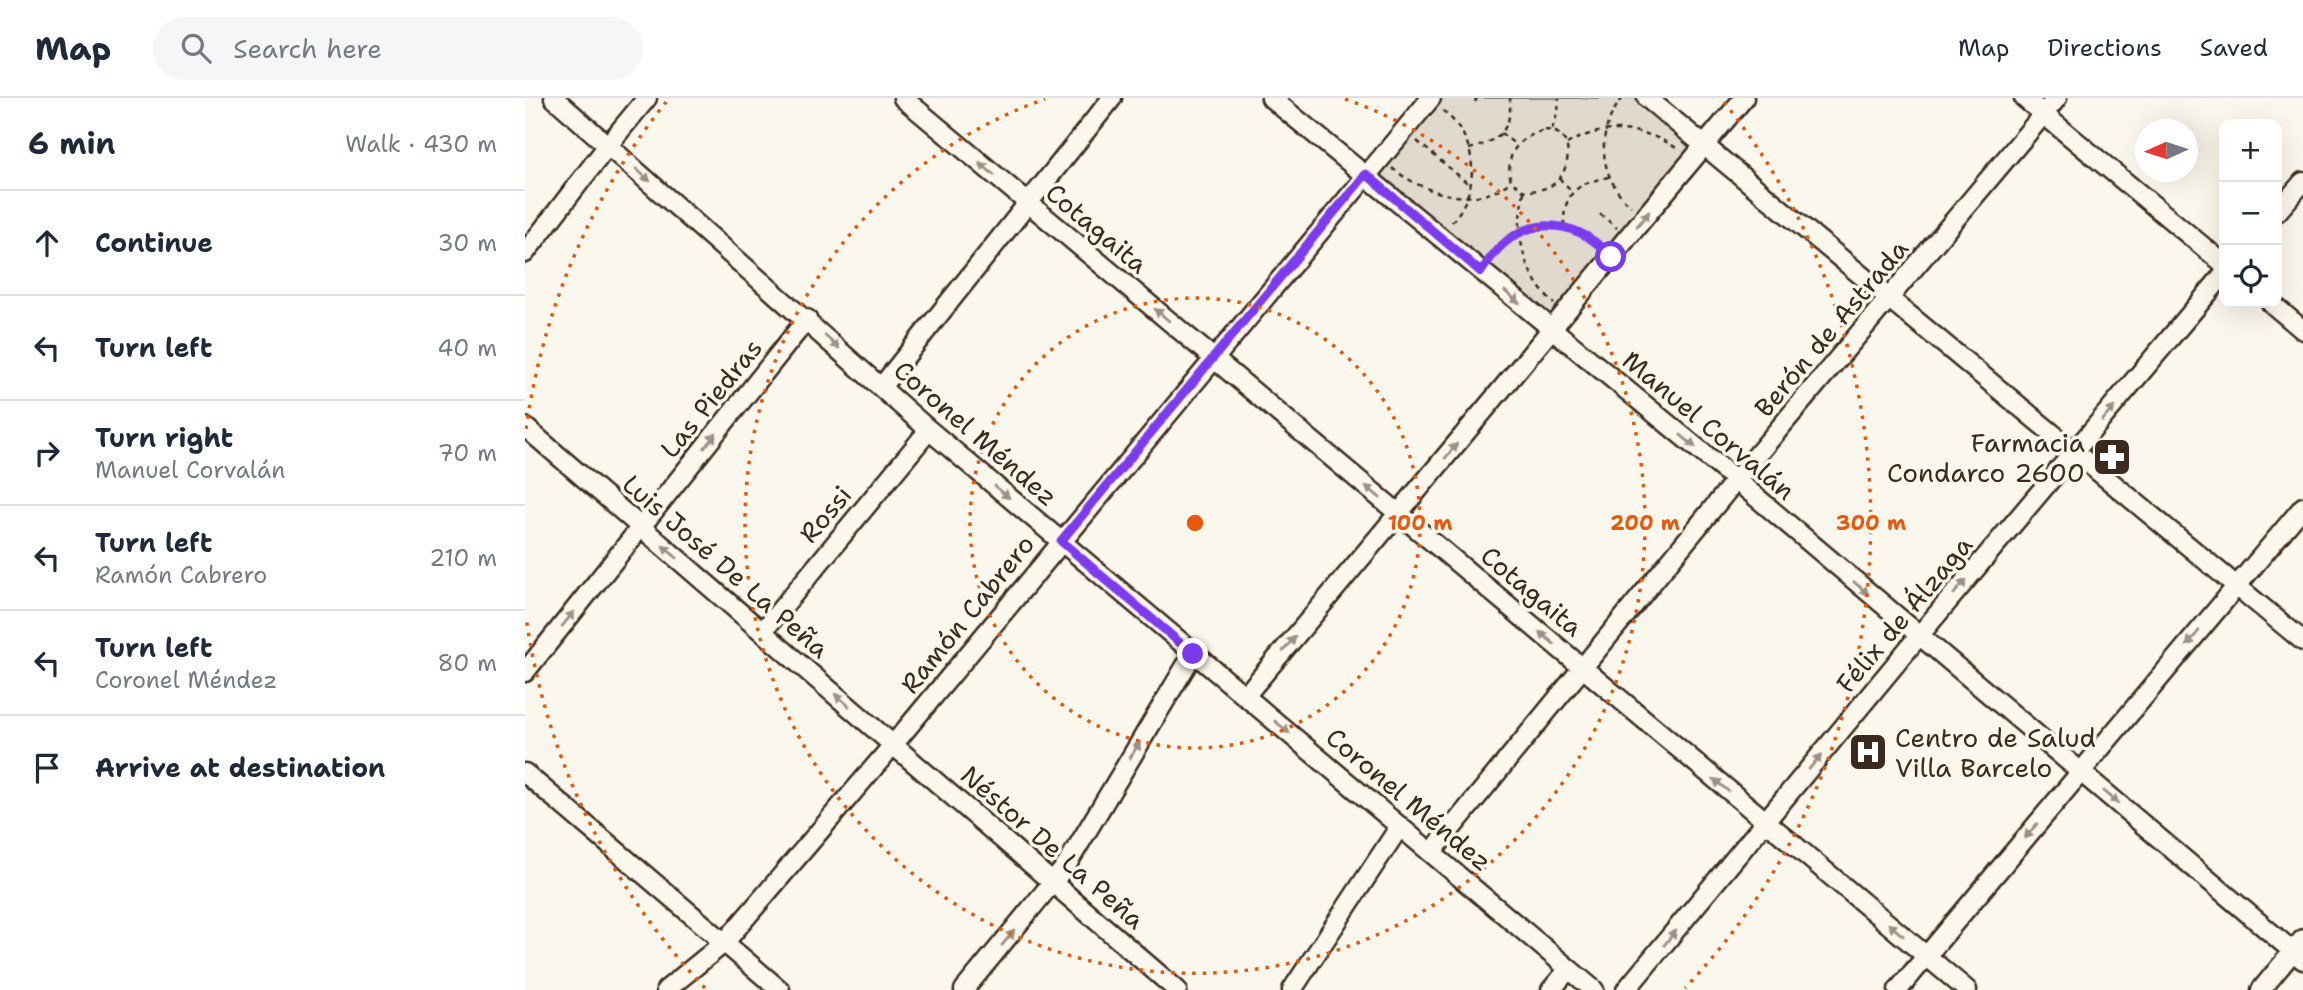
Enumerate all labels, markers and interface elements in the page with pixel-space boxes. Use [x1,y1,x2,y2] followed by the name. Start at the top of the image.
[153,17,643,80] search box
[35,26,111,71] text: Map
[177,29,215,67] icon: search
[233,31,382,66] text: Search here
[1958,32,2009,64] text: Map
[2047,32,2162,64] text: Directions
[2200,32,2268,64] text: Saved
[2135,119,2198,182] north arrow
[2219,119,2282,308] map controls
[2219,119,2282,182] button: +
[28,123,115,164] text: 6 min
[345,129,497,159] text: Walk · 430 m
[978,161,996,177] one-way arrow
[634,166,651,182] one-way arrow
[1038,175,1156,281] street label: Cotagaita
[2219,182,2282,245] button: −
[1635,210,1650,227] one-way arrow
[28,224,66,262] icon: ahead
[95,225,213,260] text: Continue
[438,228,497,258] text: 30 m
[1746,232,1916,424] street label: Berón de Astrada
[1595,241,1626,272] route start
[2219,245,2282,308] button: locate
[1503,289,1521,303] one-way arrow
[1153,308,1170,323] one-way arrow
[28,329,66,367] icon: left
[95,330,212,365] text: Turn left
[652,331,770,465] street label: Las Piedras
[437,333,497,363] text: 40 m
[823,334,841,350] one-way arrow
[1615,342,1803,508] street label: Manuel Corvalán
[887,352,1065,514] street label: Coronel Méndez
[2100,405,2116,423] one-way arrow
[95,420,233,455] text: Turn right
[1887,425,2085,490] place label: Farmacia Condarco 2600
[702,433,717,451] one-way arrow
[1679,433,1696,448] one-way arrow
[28,434,66,472] icon: right
[2091,436,2133,478] pharmacy icon: Farmacia Condarco 2600
[438,438,497,468] text: 70 m
[1443,442,1458,459] one-way arrow
[95,455,285,485] text: Manuel Corvalán
[615,466,837,666] street label: Luis José De La Peña
[791,478,859,550] street label: Rossi
[994,484,1011,499] one-way arrow
[1364,485,1381,500] one-way arrow
[1388,509,1452,537] text: 100 m
[1610,509,1680,537] text: 200 m
[1836,509,1906,537] text: 300 m
[1183,511,1207,535] centre of rings
[95,525,212,560] text: Turn left
[892,527,1042,701] street label: Ramón Cabrero
[1828,528,1980,700] street label: Félix de Álzaga
[1473,538,1591,644] street label: Cotagaita
[28,539,66,577] icon: left
[429,543,497,573] text: 210 m
[661,545,678,560] one-way arrow
[95,560,267,590] text: Ramón Cabrero
[1952,579,1967,596] one-way arrow
[1853,580,1870,595] one-way arrow
[560,611,575,629] one-way arrow
[2186,629,2201,646] one-way arrow
[95,630,212,665] text: Turn left
[1539,631,1556,646] one-way arrow
[1281,635,1296,652] one-way arrow
[1177,638,1208,669] route end
[28,644,66,682] icon: left
[438,648,497,678] text: 80 m
[95,665,277,695] text: Coronel Méndez
[833,692,851,708] one-way arrow
[1273,719,1291,735] one-way arrow
[1319,719,1499,879] street label: Coronel Méndez
[1895,720,2096,785] place label: Centro de Salud Villa Barcelo
[1847,731,1889,773] hospital icon: Centro de Salud Villa Barcelo
[1129,740,1141,759] one-way arrow
[28,749,66,787] icon: arrive
[95,750,385,785] text: Arrive at destination
[1807,754,1822,771] one-way arrow
[953,757,1153,937] street label: Néstor De La Peña
[1712,778,1729,793] one-way arrow
[2102,789,2120,805] one-way arrow
[2023,822,2039,840] one-way arrow
[1887,923,1905,938] one-way arrow
[1000,929,1015,947] one-way arrow
[1662,929,1677,946] one-way arrow

